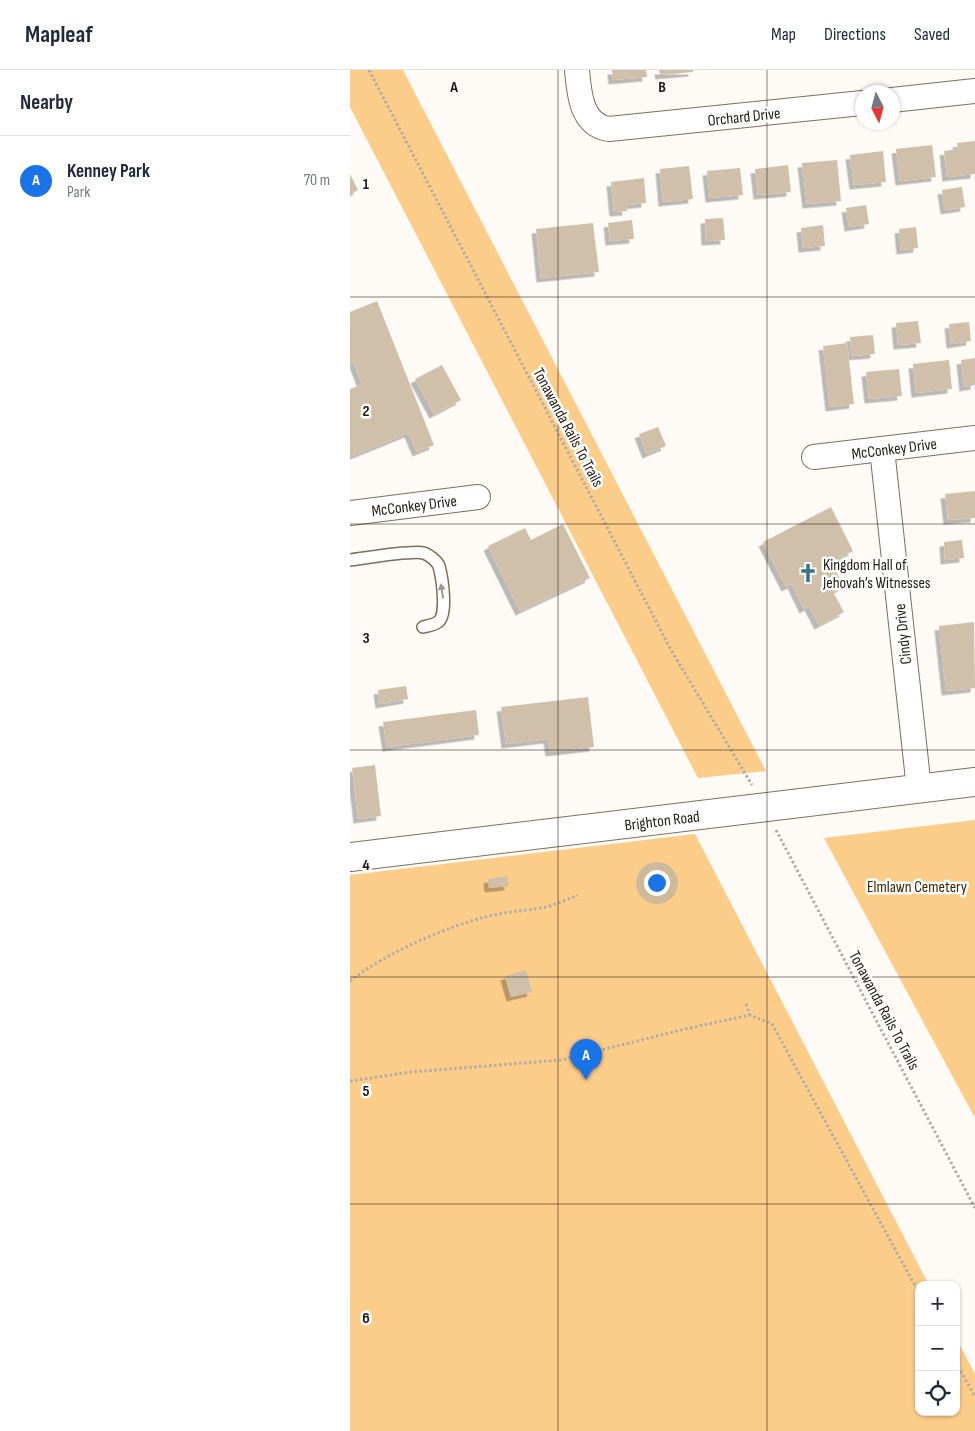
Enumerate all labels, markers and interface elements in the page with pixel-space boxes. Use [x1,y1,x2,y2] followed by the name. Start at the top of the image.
[25,20,93,49] text: Mapleaf
[771,24,796,45] text: Map
[824,24,886,45] text: Directions
[914,24,950,45] text: Saved
[449,78,458,97] text: A
[658,78,666,97] text: B
[855,85,900,130] north arrow
[20,90,73,115] text: Nearby
[707,104,782,131] street label: Orchard Drive
[67,160,150,183] text: Kenney Park
[32,171,40,190] text: A
[304,171,330,190] text: 70 m
[363,175,370,194] text: 1
[67,183,90,202] text: Park
[528,365,607,491] street label: Tonawanda Rails To Trails
[362,402,370,421] text: 2
[850,435,938,464] street label: McConkey Drive
[370,492,458,521] street label: McConkey Drive
[822,556,931,593] place label: Kingdom Hall of Jehovah’s Witnesses
[797,562,819,584] church icon: Kingdom Hall of Jehovah’s Witnesses
[438,583,446,599] one-way arrow
[891,603,916,665] street label: Cindy Drive
[362,629,370,648] text: 3
[624,807,701,836] street label: Brighton Road
[362,856,370,875] text: 4
[644,870,670,896] your location
[867,878,967,897] park label: Elmlawn Cemetery
[844,948,923,1074] street label: Tonawanda Rails To Trails
[570,1039,602,1080] pin: A
[362,1082,370,1101] text: 5
[915,1281,960,1416] map controls
[915,1281,960,1326] button: +
[362,1309,370,1328] text: 6
[915,1326,960,1371] button: −
[915,1371,960,1416] button: locate

